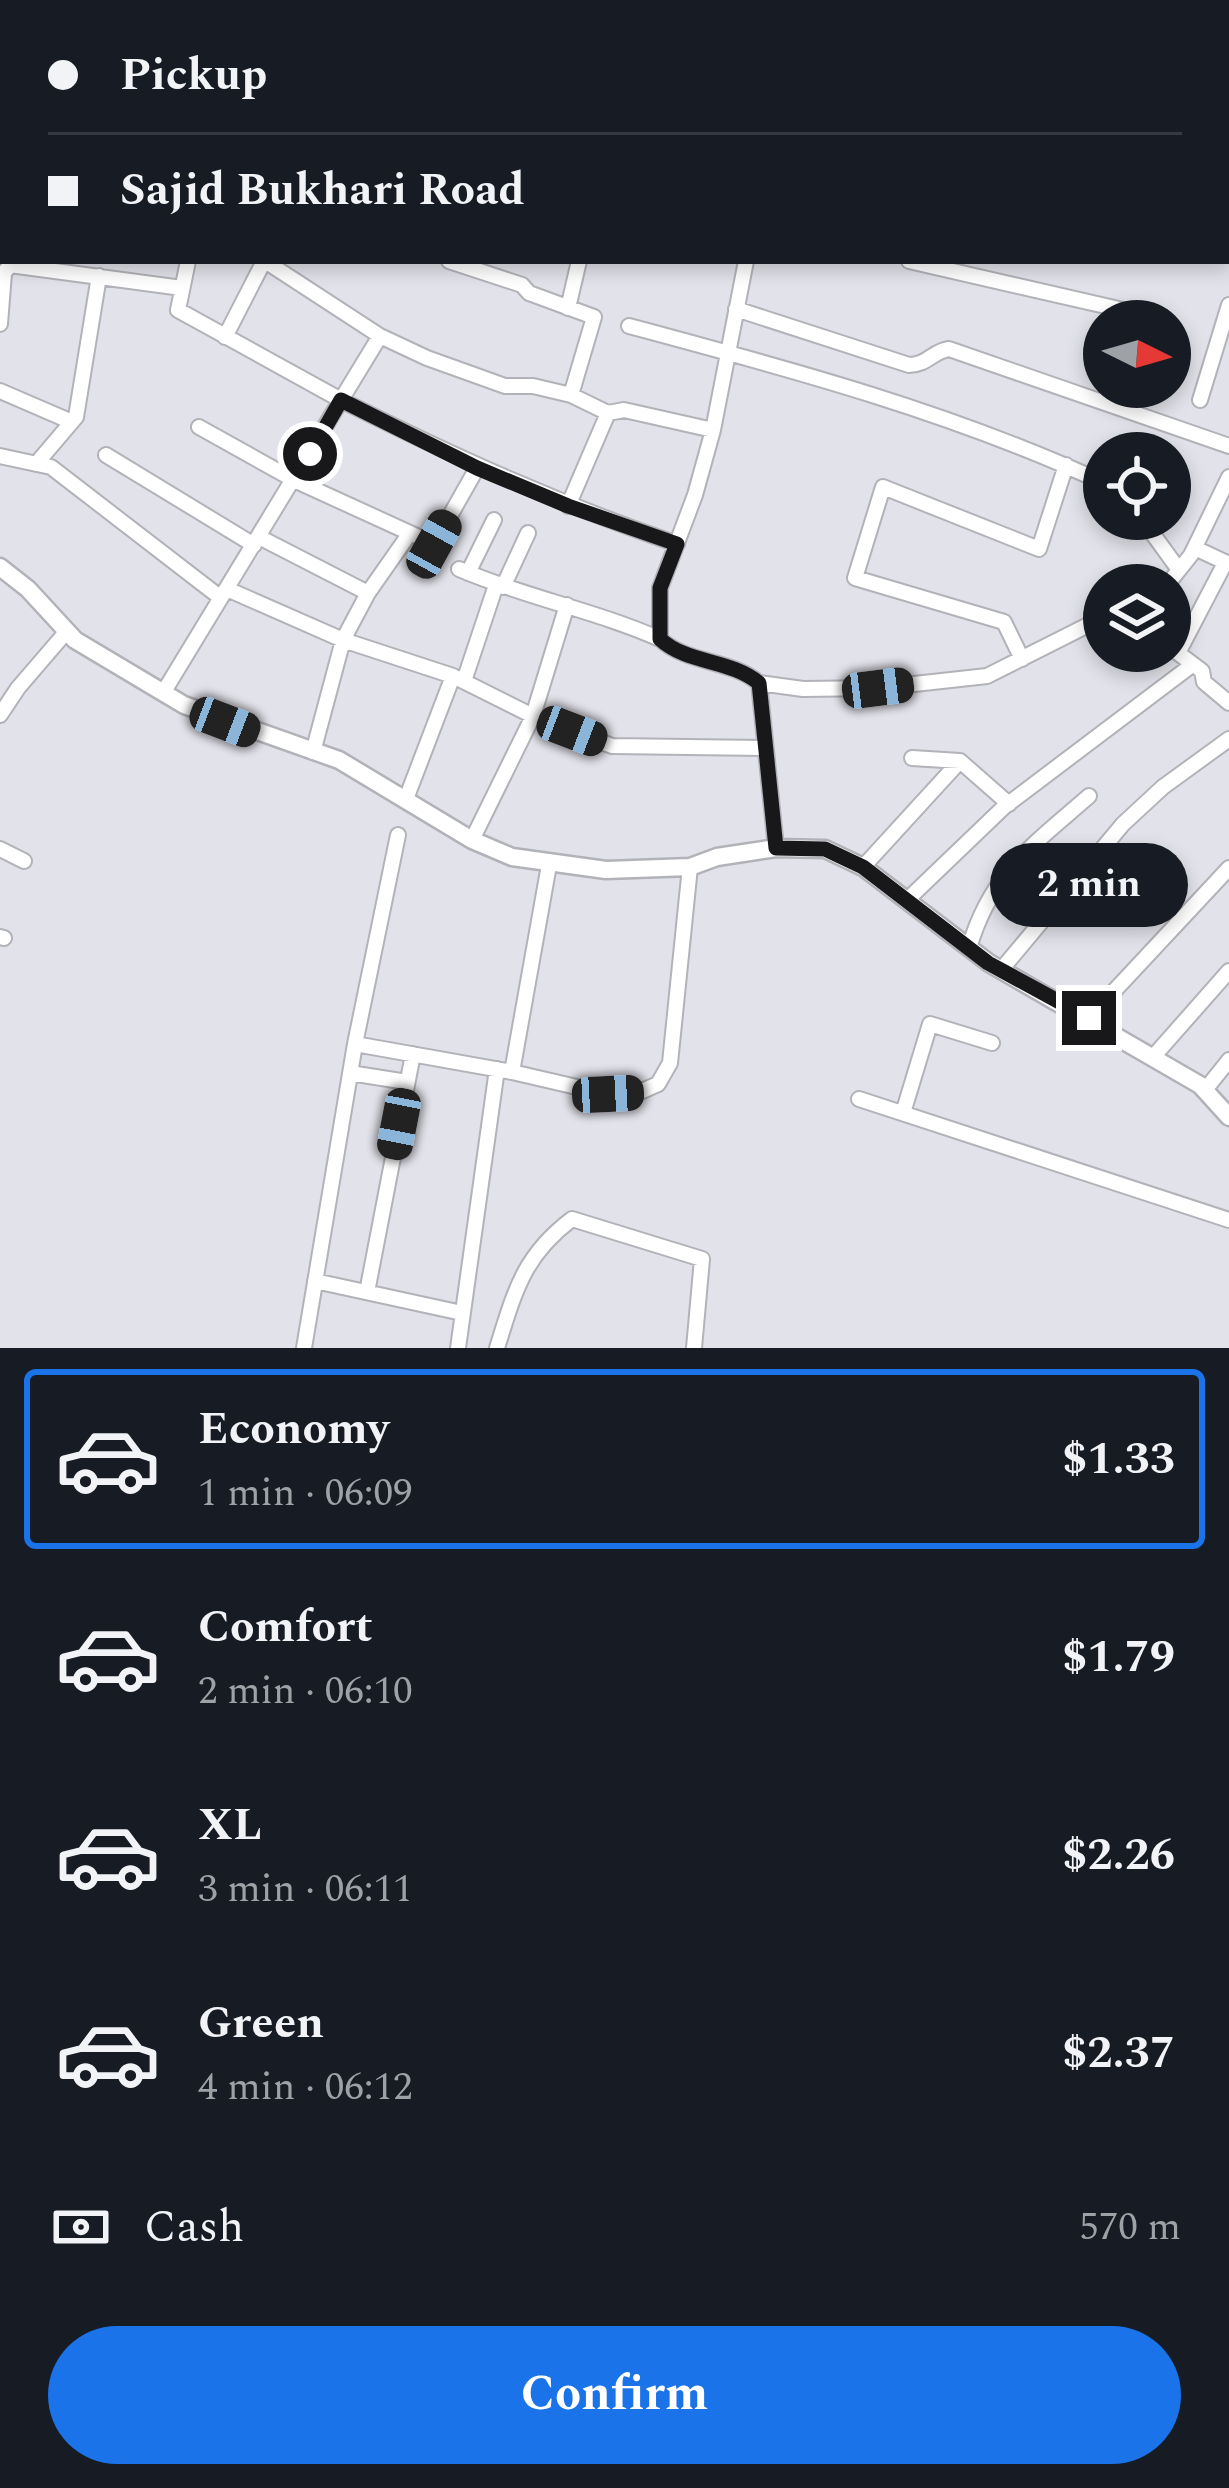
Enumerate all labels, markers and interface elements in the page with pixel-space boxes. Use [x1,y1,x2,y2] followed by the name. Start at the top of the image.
[120,41,267,110] text: Pickup
[120,156,525,225] text: Sajid Bukhari Road
[1083,300,1191,408] north arrow
[1083,300,1191,672] map controls
[283,427,337,481] route start
[1083,432,1191,540] button: locate
[401,504,467,584] car
[1083,564,1191,672] button: layers
[840,666,916,710] car
[185,692,265,752] car
[532,701,612,761] car
[990,844,1188,928] callout: 2 min
[1037,855,1141,914] text: 2 min
[1062,991,1116,1045] route end
[571,1074,645,1114] car
[374,1085,424,1163] car
[198,1395,389,1464] text: Economy
[54,1405,162,1513] icon: car
[1062,1425,1175,1494] text: $1.33
[198,1464,413,1523] text: 1 min · 06:09
[198,1593,373,1662] text: Comfort
[54,1603,162,1711] icon: car
[1062,1623,1175,1692] text: $1.79
[198,1662,413,1721] text: 2 min · 06:10
[198,1791,262,1860] text: XL
[54,1801,162,1909] icon: car
[1062,1821,1175,1890] text: $2.26
[198,1860,413,1919] text: 3 min · 06:11
[198,1989,324,2058] text: Green
[54,1999,162,2107] icon: car
[1062,2019,1175,2088] text: $2.37
[198,2058,413,2117] text: 4 min · 06:12
[144,2193,244,2262] text: Cash
[48,2194,114,2260] icon: cash
[1079,2198,1181,2257] text: 570 m
[48,2326,1181,2464] button: Confirm

